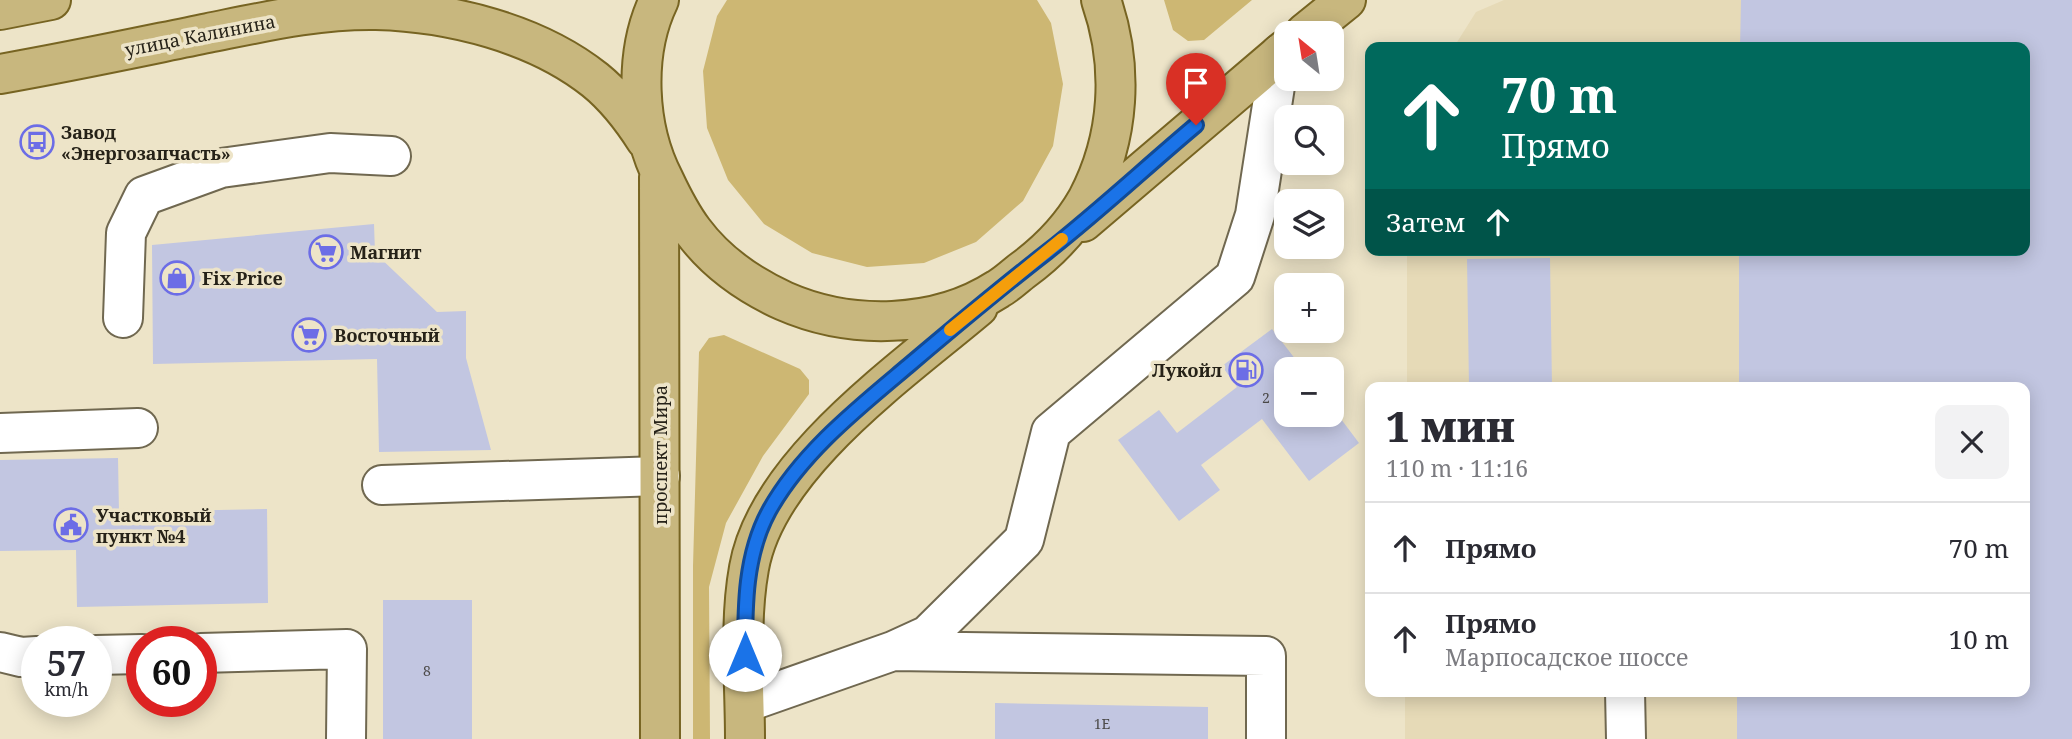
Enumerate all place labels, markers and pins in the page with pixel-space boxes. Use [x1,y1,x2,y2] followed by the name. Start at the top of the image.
[1166,53,1226,125] pin
[61,120,231,165] place label: Завод «Энергозапчасть»
[18,123,56,161] bus stop icon: Завод «Энергозапчасть»
[307,233,345,271] supermarket icon: Магнит
[350,240,422,264] place label: Магнит
[158,259,196,297] shop icon: Fix Price
[202,266,283,290] place label: Fix Price
[290,316,328,354] supermarket icon: Восточный
[334,323,440,347] place label: Восточный
[1227,351,1265,389] fuel station icon: Лукойл
[1152,358,1222,382] place label: Лукойл
[96,503,212,548] place label: Участковый пункт №4
[52,506,90,544] public building icon: Участковый пункт №4

